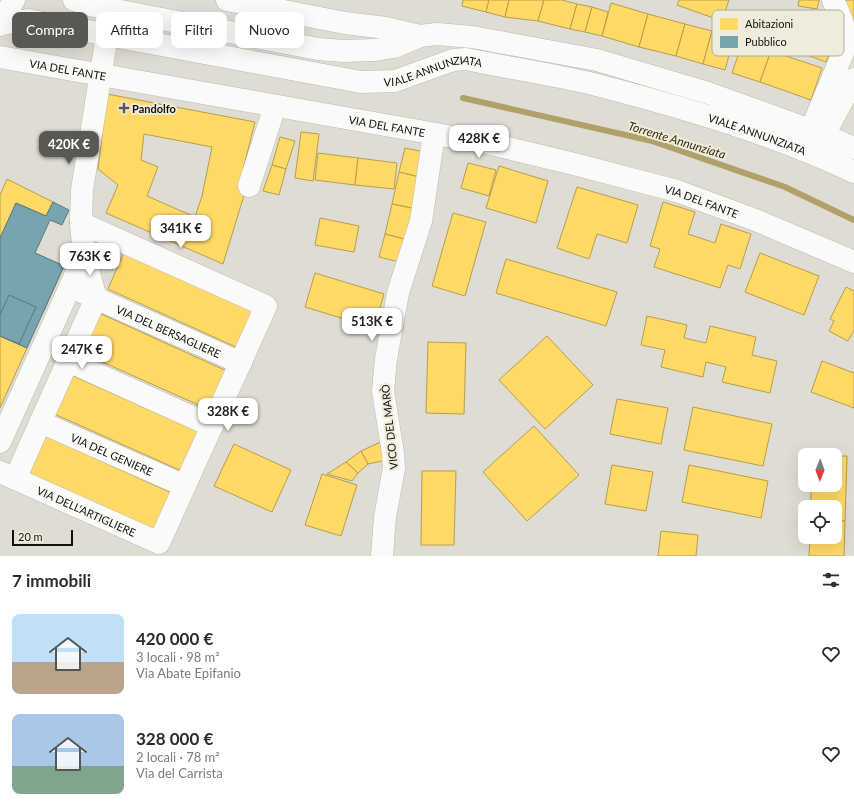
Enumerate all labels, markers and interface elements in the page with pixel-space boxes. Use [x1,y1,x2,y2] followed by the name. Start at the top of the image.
[712,10,844,56] legend
[12,12,88,48] chip: Compra
[96,12,163,48] chip: Affitta
[171,12,227,48] chip: Filtri
[235,12,304,48] chip: Nuovo
[745,17,794,30] text: Abitazioni
[745,35,787,48] text: Pubblico
[383,52,484,88] street label: VIALE ANNUNZIATA
[29,56,107,82] street label: VIA DEL FANTE
[132,102,176,115] place label: Pandolfo
[119,103,129,113] marker: Pandolfo
[707,110,809,157] street label: VIALE ANNUNZIATA
[348,112,426,138] street label: VIA DEL FANTE
[626,118,728,162] water label: Torrente Annunziata
[446,125,512,159] pin: 428K €
[458,130,500,146] text: 428K €
[36,131,102,165] pin: 420K €
[48,136,90,152] text: 420K €
[663,182,741,220] street label: VIA DEL FANTE
[148,215,214,249] pin: 341K €
[160,220,202,236] text: 341K €
[57,243,123,277] pin: 763K €
[69,248,111,264] text: 763K €
[114,302,223,360] street label: VIA DEL BERSAGLIERE
[339,308,405,342] pin: 513K €
[351,313,393,329] text: 513K €
[49,336,115,370] pin: 247K €
[61,341,103,357] text: 247K €
[378,384,400,470] street label: VICO DEL MARÒ
[195,398,261,432] pin: 328K €
[207,403,249,419] text: 328K €
[69,430,156,478] street label: VIA DEL GENIERE
[798,448,842,492] north arrow
[798,448,842,544] map controls
[35,483,138,539] street label: VIA DELL'ARTIGLIERE
[798,500,842,544] button: locate
[12,528,73,547] scale bar
[18,530,43,543] text: 20 m
[820,569,842,591] icon: filters
[12,570,91,591] text: 7 immobili
[136,628,213,649] text: 420 000 €
[44,630,92,678] icon: home
[820,643,842,665] icon: heart
[136,649,220,665] text: 3 locali · 98 m²
[136,665,241,681] text: Via Abate Epifanio
[136,728,213,749] text: 328 000 €
[44,730,92,778] icon: home
[820,743,842,765] icon: heart
[136,749,220,765] text: 2 locali · 78 m²
[136,765,223,781] text: Via del Carrista

